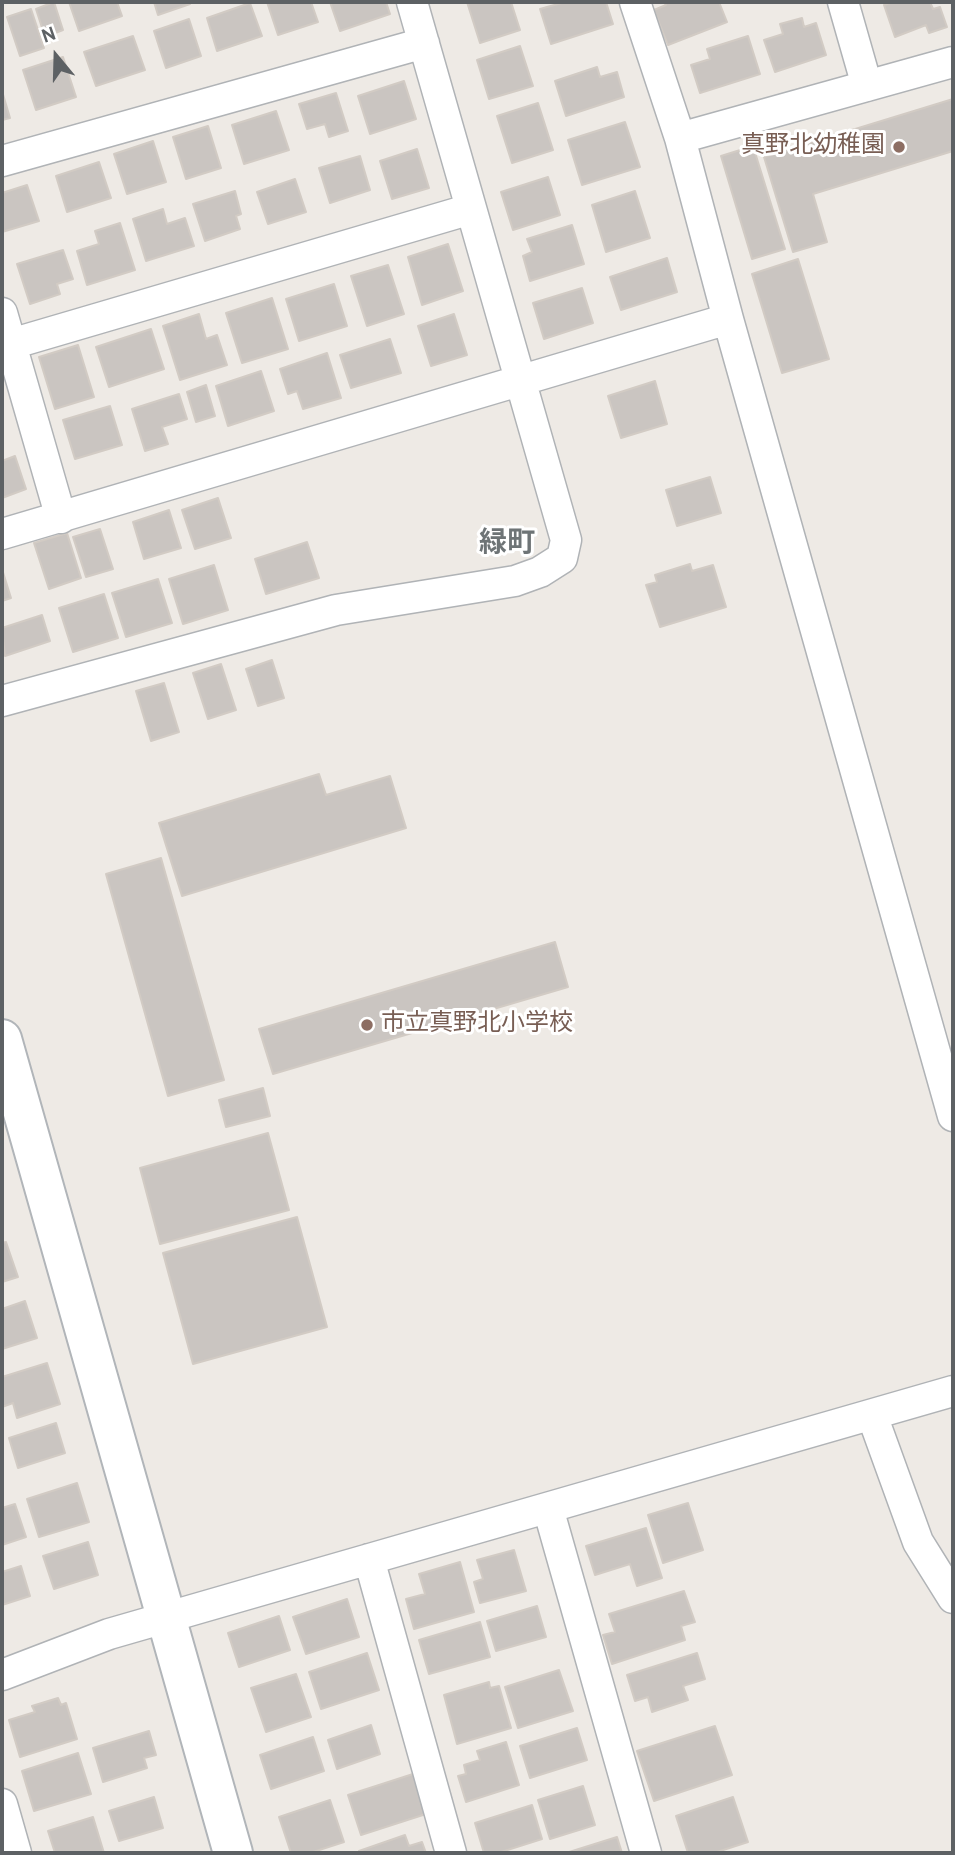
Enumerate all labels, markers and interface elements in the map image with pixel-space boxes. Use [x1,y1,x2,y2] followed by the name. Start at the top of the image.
[21,21,91,91] north arrow
[39,23,60,50] text: N
[741,133,885,161] place label: 真野北幼稚園
[891,139,907,155] marker: 真野北幼稚園
[479,528,535,562] district label: 緑町
[381,1011,573,1039] place label: 市立真野北小学校
[359,1017,375,1033] marker: 市立真野北小学校

